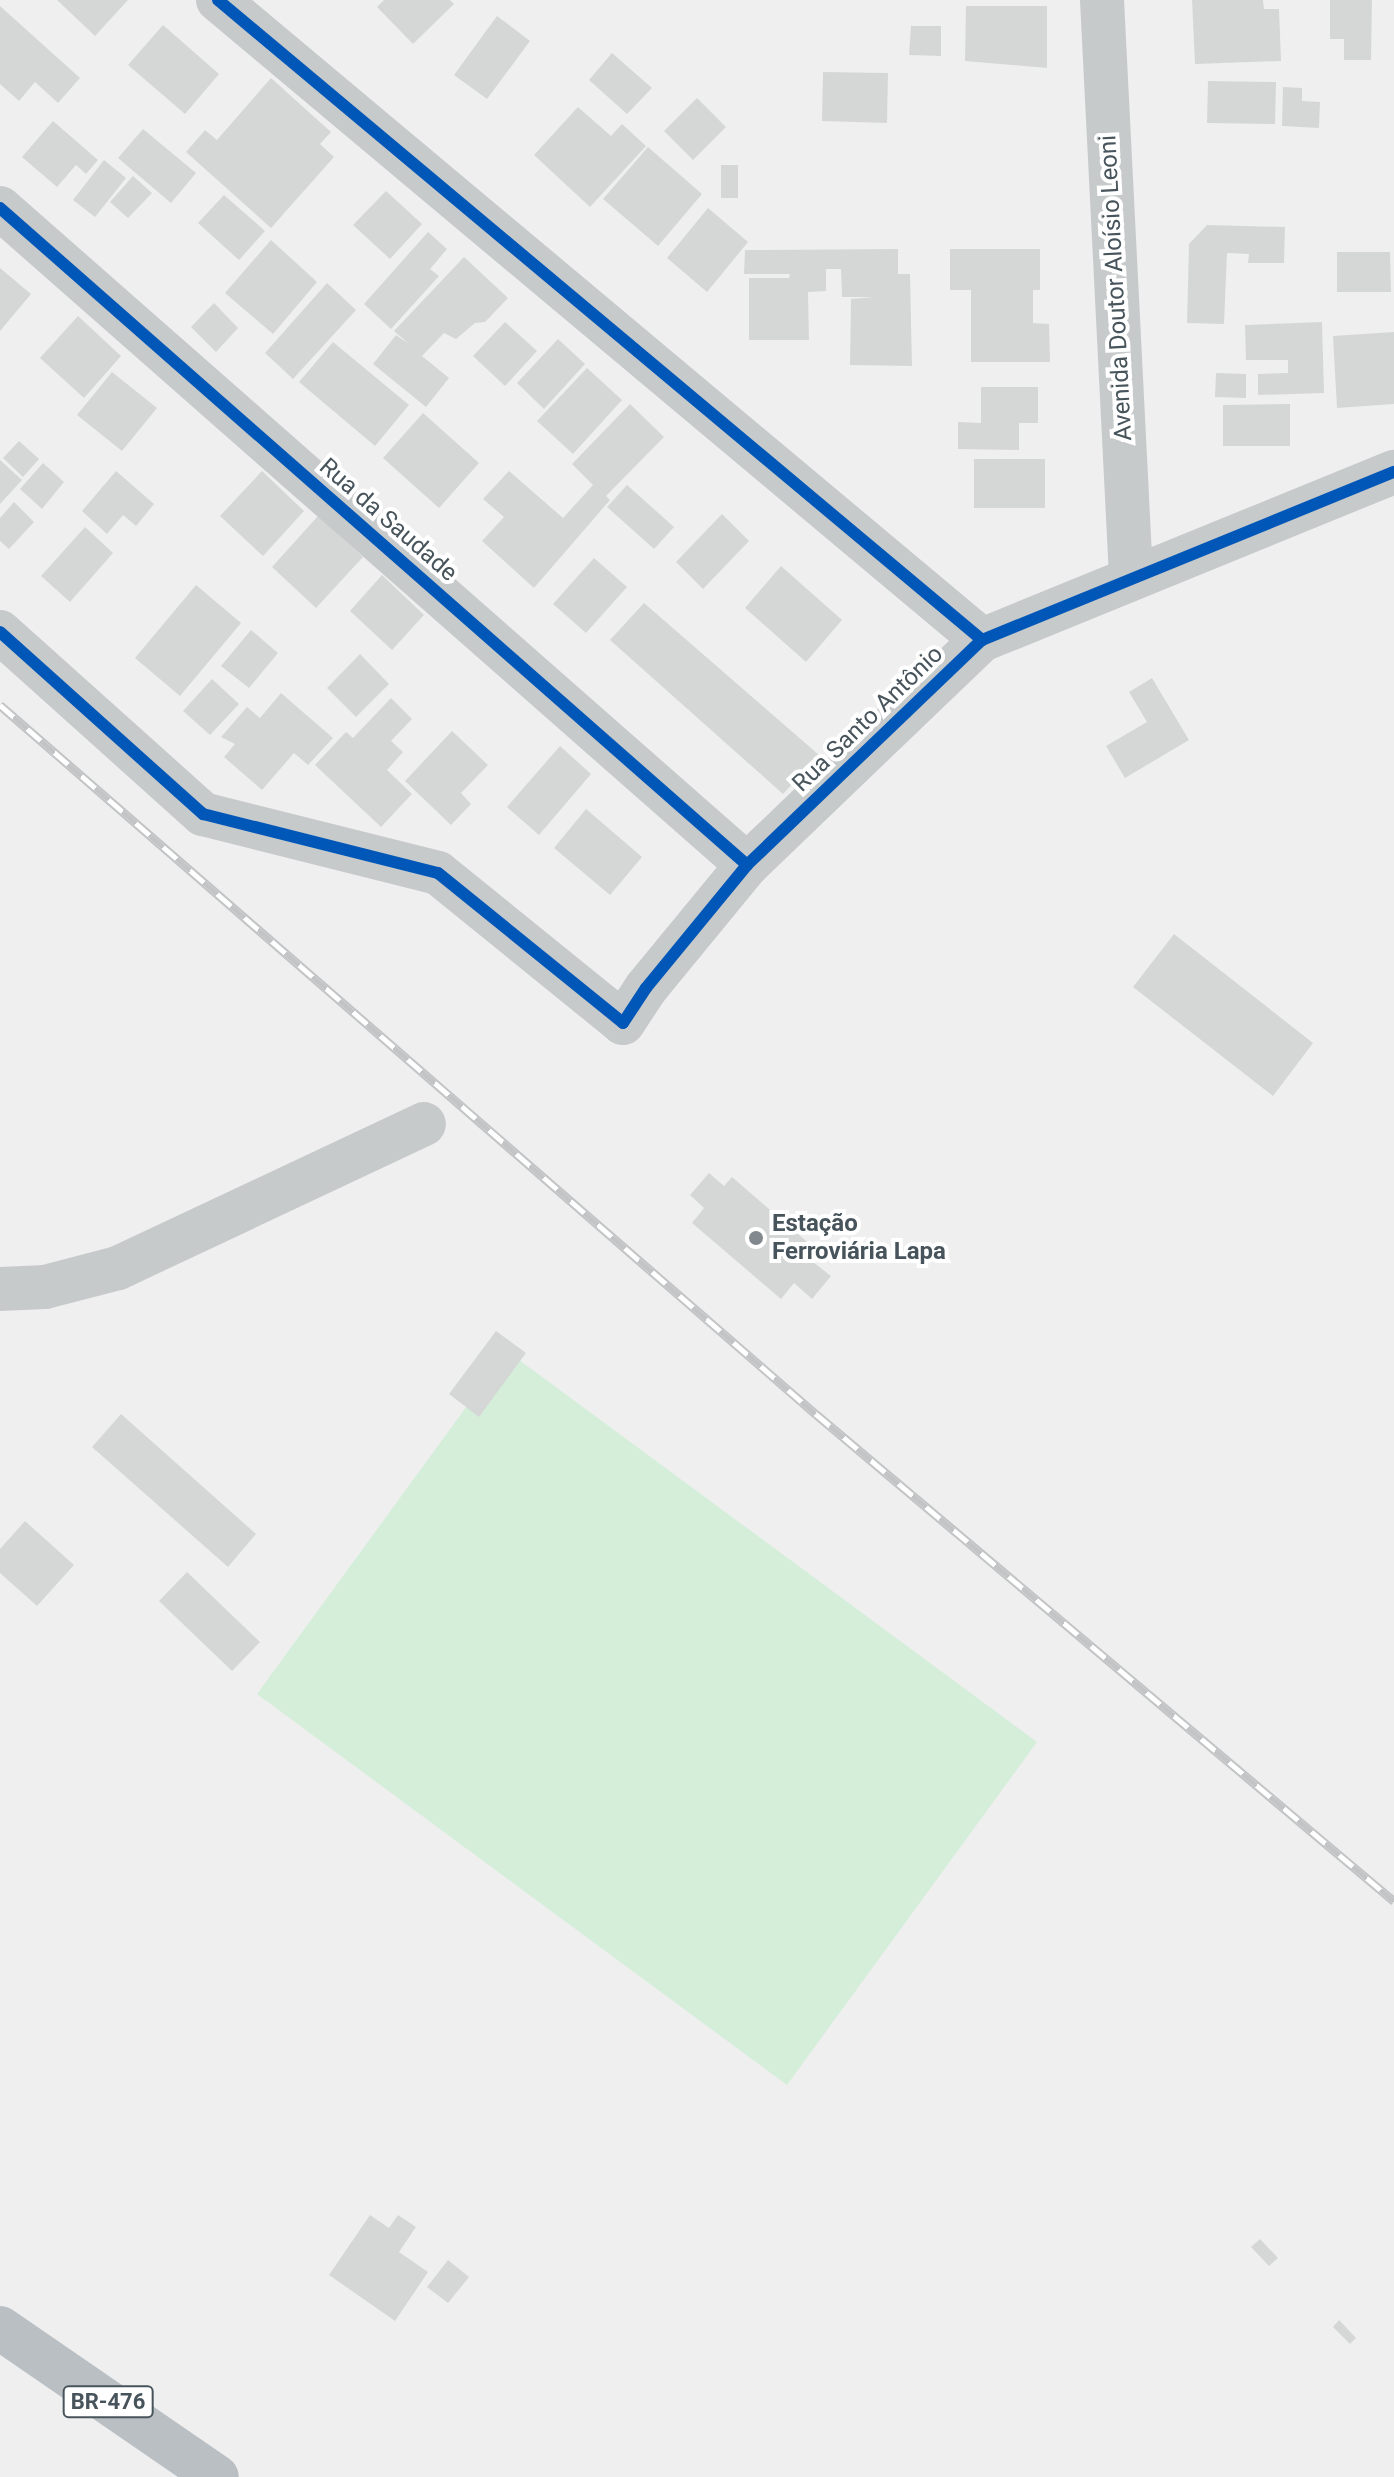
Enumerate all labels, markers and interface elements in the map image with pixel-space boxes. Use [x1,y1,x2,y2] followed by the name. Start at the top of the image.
[1094,134,1138,442] street label: Avenida Doutor Aloísio Leoni
[313,452,463,588] street label: Rua da Saudade
[787,640,949,798] street label: Rua Santo Antônio
[772,1210,946,1266] place label: Estação Ferroviária Lapa
[747,1229,765,1247] marker: Estação Ferroviária Lapa
[62,2384,154,2420] road number: BR-476

